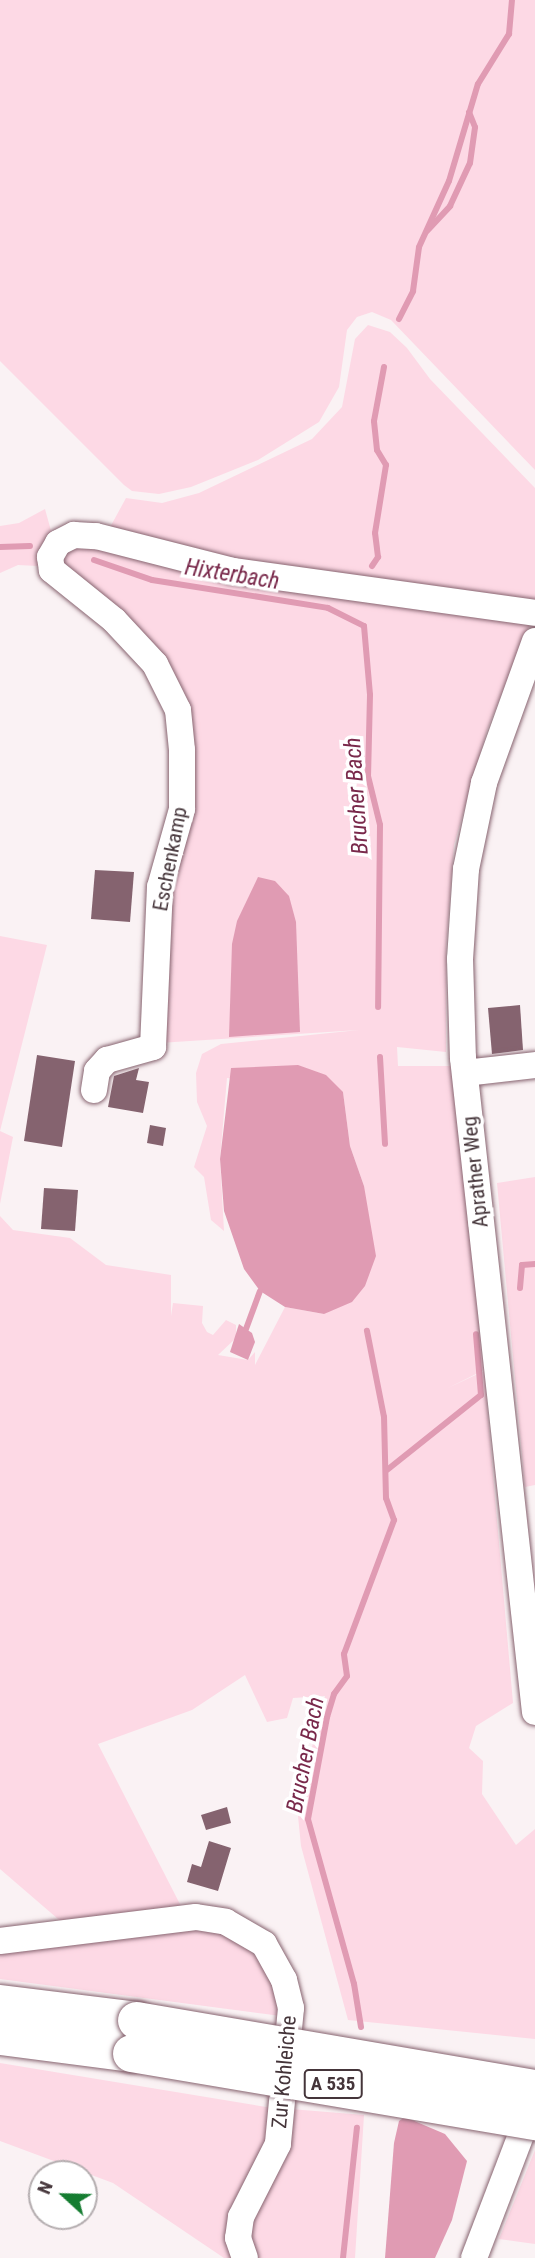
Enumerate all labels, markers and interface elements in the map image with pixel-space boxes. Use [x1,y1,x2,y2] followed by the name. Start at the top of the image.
[183,554,281,596] water label: Hixterbach
[339,737,375,855] water label: Brucher Bach
[148,805,192,913] street label: Eschenkamp
[457,1115,493,1229] street label: Aprather Weg
[281,1695,331,1815] water label: Brucher Bach
[267,2015,301,2129] street label: Zur Kohleiche
[303,2068,363,2100] road number: A 535
[28,2160,98,2230] north arrow
[32,2178,58,2197] text: N

